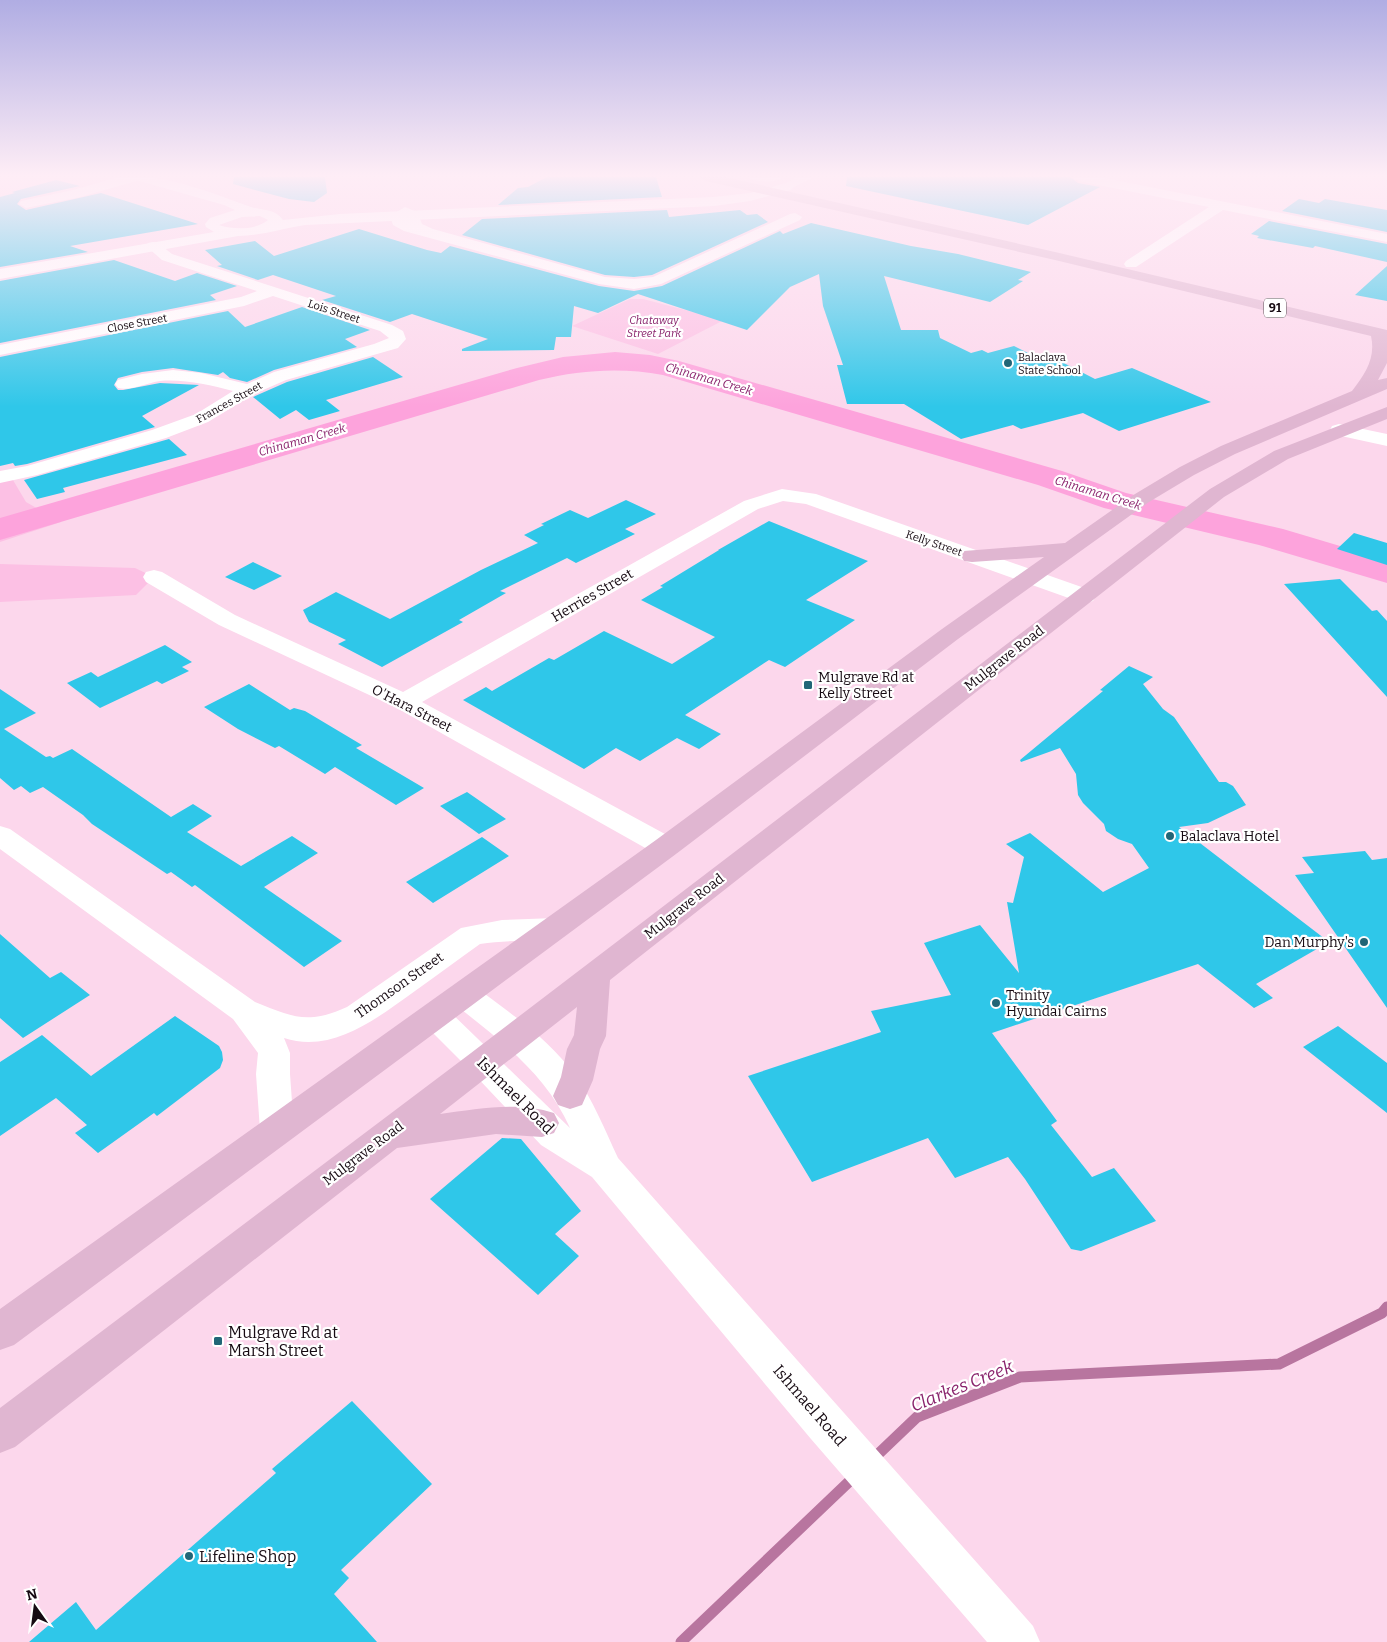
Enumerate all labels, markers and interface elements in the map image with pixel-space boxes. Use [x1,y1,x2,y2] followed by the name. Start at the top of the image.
[306,297,362,326] street label: Lois Street
[1264,298,1286,318] road number: 91
[106,311,168,336] street label: Close Street
[627,314,682,340] park label: Chataway Street Park
[1018,351,1081,377] place label: Balaclava State School
[1002,357,1014,369] marker: Balaclava State School
[664,360,755,398] water label: Chinaman Creek
[194,379,265,426] street label: Frances Street
[257,421,348,459] water label: Chinaman Creek
[1053,473,1143,513] water label: Chinaman Creek
[904,528,964,559] street label: Kelly Street
[548,565,636,626] street label: Herries Street
[961,622,1048,695] street label: Mulgrave Road
[818,669,914,702] place label: Mulgrave Rd at Kelly Street
[802,679,814,691] marker: Mulgrave Rd at Kelly Street
[369,681,455,736] street label: O'Hara Street
[1180,828,1279,845] place label: Balaclava Hotel
[1164,830,1176,842] marker: Balaclava Hotel
[641,870,728,943] street label: Mulgrave Road
[1264,934,1354,951] place label: Dan Murphy's
[1358,936,1370,948] marker: Dan Murphy's
[352,949,447,1022] street label: Thomson Street
[1006,987,1107,1020] place label: Trinity Hyundai Cairns
[990,997,1002,1009] marker: Trinity Hyundai Cairns
[473,1053,558,1138] street label: Ishmael Road
[320,1118,407,1189] street label: Mulgrave Road
[228,1323,338,1360] place label: Mulgrave Rd at Marsh Street
[212,1335,224,1347] marker: Mulgrave Rd at Marsh Street
[907,1355,1017,1417] water label: Clarkes Creek
[769,1361,850,1450] street label: Ishmael Road
[199,1547,296,1566] place label: Lifeline Shop
[183,1550,195,1562] marker: Lifeline Shop
[10,1582,60,1632] north arrow
[25,1585,39,1604] text: N

